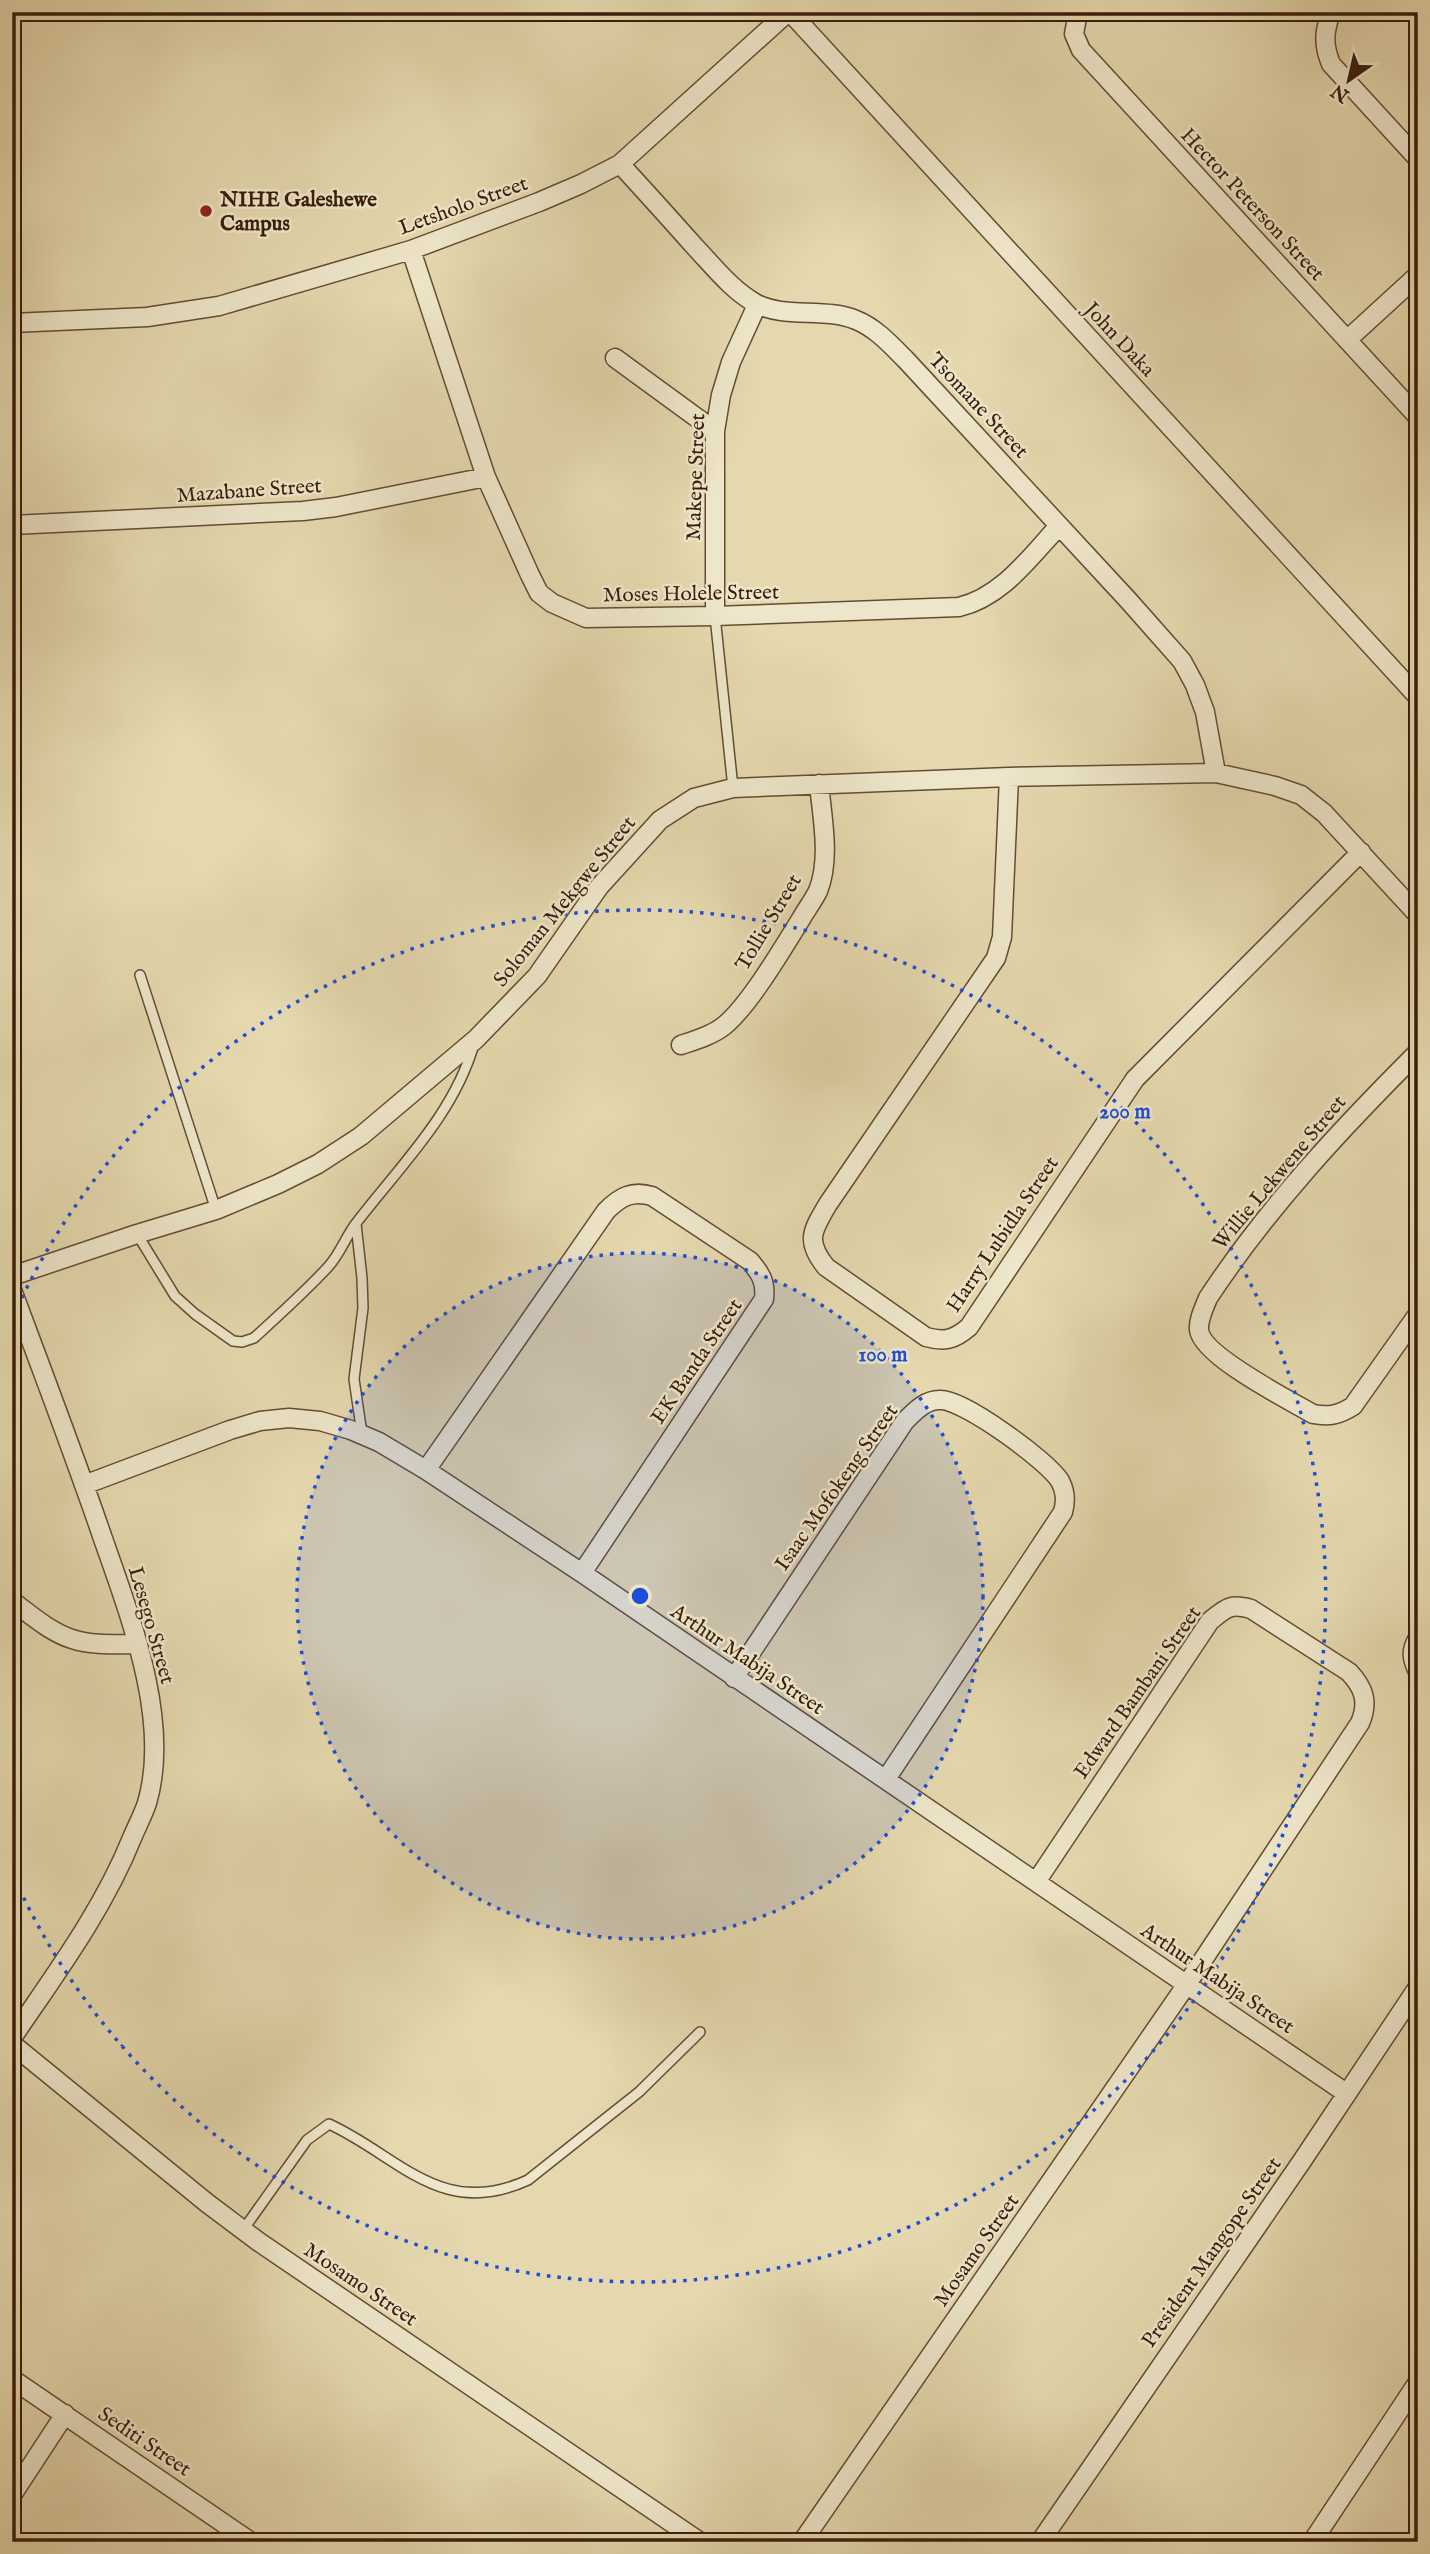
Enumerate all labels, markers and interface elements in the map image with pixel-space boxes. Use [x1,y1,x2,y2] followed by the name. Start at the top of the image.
[1314,46,1384,116] north arrow
[1327,78,1355,108] text: N
[1174,123,1330,287] street label: Hector Peterson Street
[395,171,532,242] street label: Letsholo Street
[219,187,377,238] place label: NIHE Galeshewe Campus
[198,203,214,219] marker: NIHE Galeshewe Campus
[1076,296,1161,384] street label: John Daka
[922,347,1034,465] street label: Tsomane Street
[681,413,712,541] street label: Makepe Street
[176,473,323,510] street label: Mazabane Street
[603,579,779,610] street label: Moses Holele Street
[488,811,642,993] street label: Soloman Mekgwe Street
[730,869,809,976] street label: Tollie Street
[1208,1090,1353,1256] street label: Willie Lekwene Street
[1099,1099,1151,1126] text: 200 m
[941,1152,1066,1318] street label: Harry Lubidla Street
[645,1294,749,1430] street label: EK Banda Street
[858,1342,908,1369] text: 100 m
[769,1399,905,1577] street label: Isaac Mofokeng Street
[121,1563,180,1687] street label: Lesego Street
[628,1584,652,1608] centre of rings
[664,1598,829,1722] street label: Arthur Mabija Street
[1068,1601,1208,1785] street label: Edward Bambani Street
[1134,1917,1299,2041] street label: Arthur Mabija Street
[1136,2152,1288,2353] street label: President Mangope Street
[928,2189,1026,2312] street label: Mosamo Street
[298,2237,422,2333] street label: Mosamo Street
[92,2401,196,2483] street label: Sediti Street

